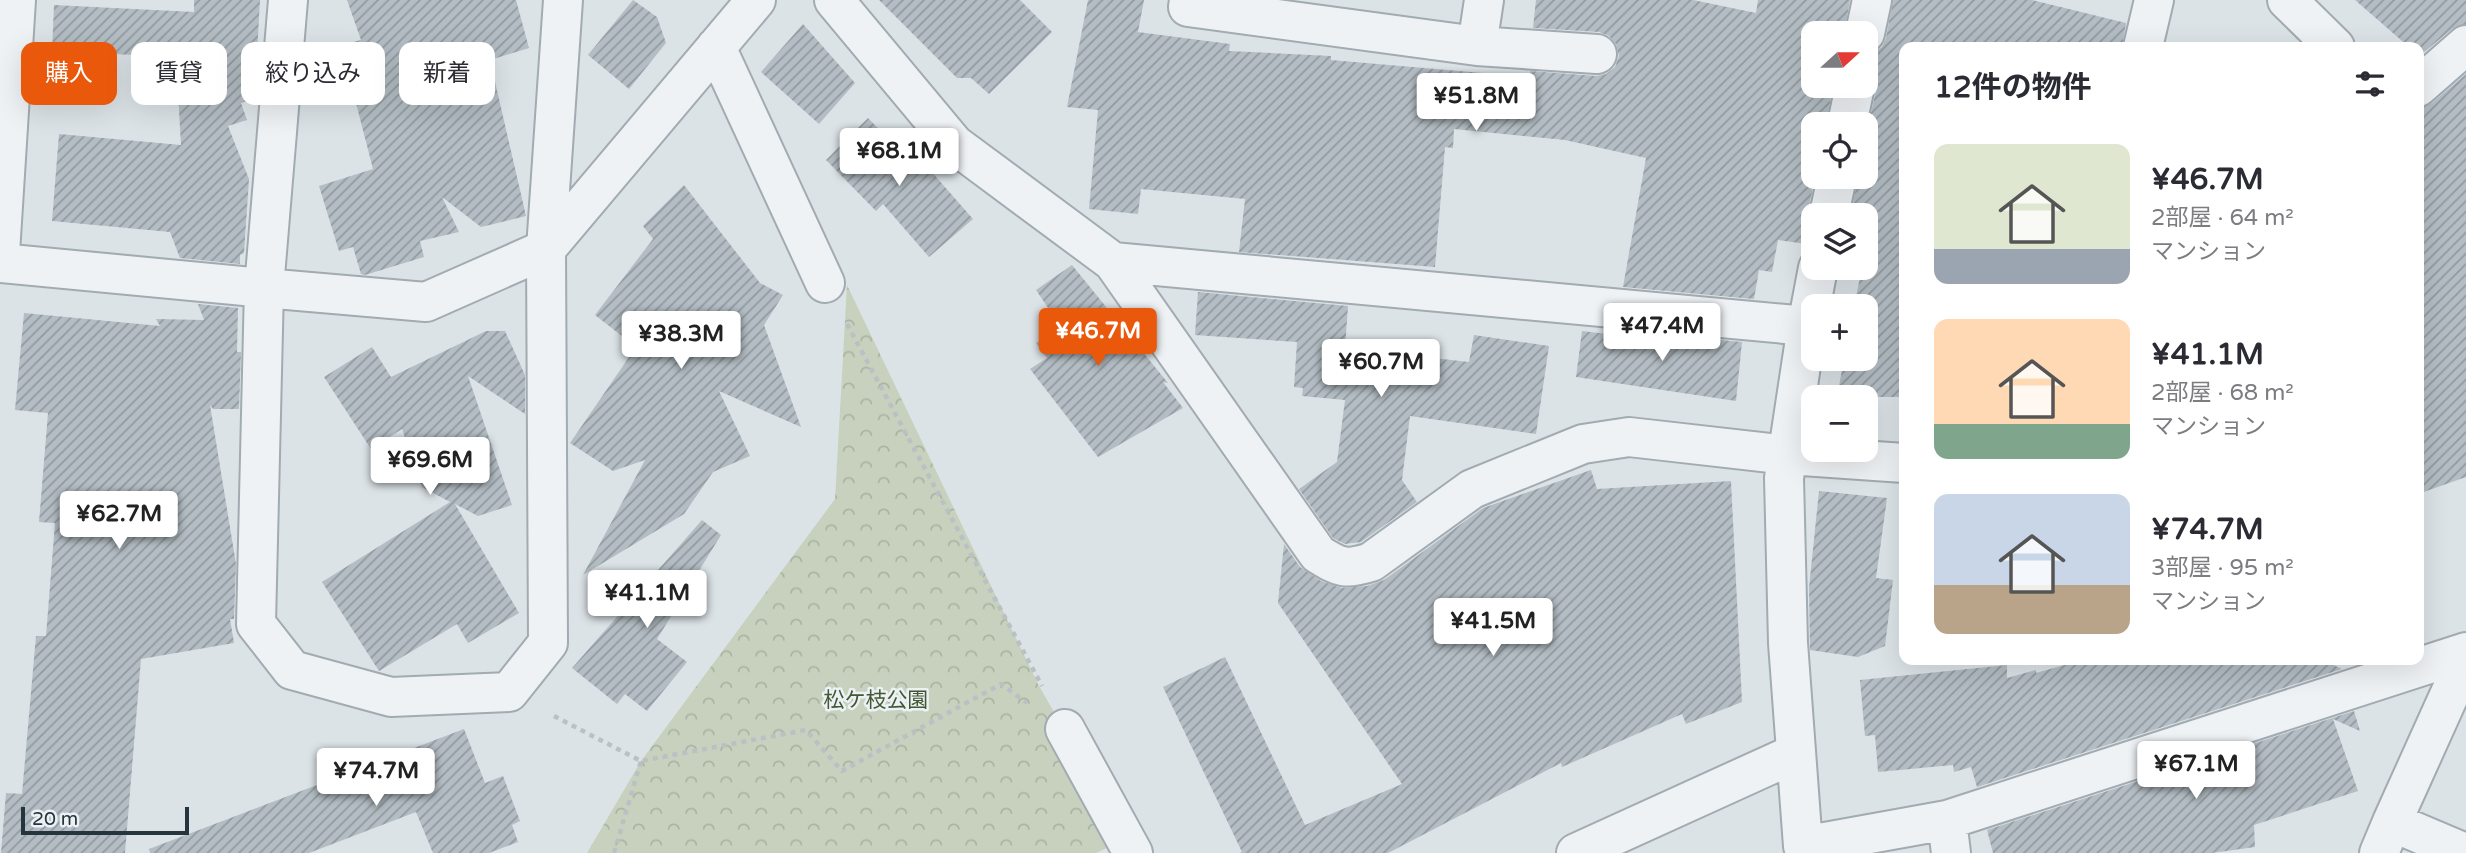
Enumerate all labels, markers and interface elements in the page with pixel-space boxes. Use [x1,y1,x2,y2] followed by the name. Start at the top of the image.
[1801,21,1878,98] north arrow
[1801,21,1878,462] map controls
[21,42,117,105] chip: 購入
[131,42,227,105] chip: 賃貸
[241,42,385,105] chip: 絞り込み
[399,42,495,105] chip: 新着
[2351,65,2389,103] icon: filters
[1934,69,2092,106] text: 12件の物件
[1419,74,1533,133] pin: ¥51.8M
[1433,82,1519,110] text: ¥51.8M
[1801,112,1878,189] button: locate
[842,128,956,188] pin: ¥68.1M
[856,137,942,165] text: ¥68.1M
[2151,161,2264,198] text: ¥46.7M
[1990,172,2074,256] icon: home
[1801,203,1878,280] button: layers
[2151,204,2294,232] text: 2部屋 · 64 m²
[2151,238,2266,266] text: マンション
[1801,294,1878,371] button: +
[1605,304,1719,363] pin: ¥47.4M
[1041,308,1155,368] pin: ¥46.7M
[624,312,738,371] pin: ¥38.3M
[1619,312,1705,340] text: ¥47.4M
[1055,317,1141,345] text: ¥46.7M
[638,320,724,348] text: ¥38.3M
[2151,336,2264,373] text: ¥41.1M
[1324,340,1438,399] pin: ¥60.7M
[1990,347,2074,431] icon: home
[1338,348,1424,376] text: ¥60.7M
[2151,379,2294,407] text: 2部屋 · 68 m²
[1801,385,1878,462] button: −
[2151,413,2266,441] text: マンション
[373,438,487,497] pin: ¥69.6M
[387,446,473,474] text: ¥69.6M
[62,491,176,551] pin: ¥62.7M
[76,500,162,528] text: ¥62.7M
[2151,511,2264,548] text: ¥74.7M
[1990,522,2074,606] icon: home
[2151,554,2294,582] text: 3部屋 · 95 m²
[590,570,704,630] pin: ¥41.1M
[604,579,690,607] text: ¥41.1M
[2151,588,2266,616] text: マンション
[1436,598,1550,658] pin: ¥41.5M
[1450,607,1536,635] text: ¥41.5M
[824,688,929,713] park label: 松ケ枝公園
[2139,742,2253,801] pin: ¥67.1M
[319,748,433,808] pin: ¥74.7M
[2153,750,2239,778] text: ¥67.1M
[333,757,419,785] text: ¥74.7M
[21,804,189,836] scale bar
[32,808,78,830] text: 20 m

